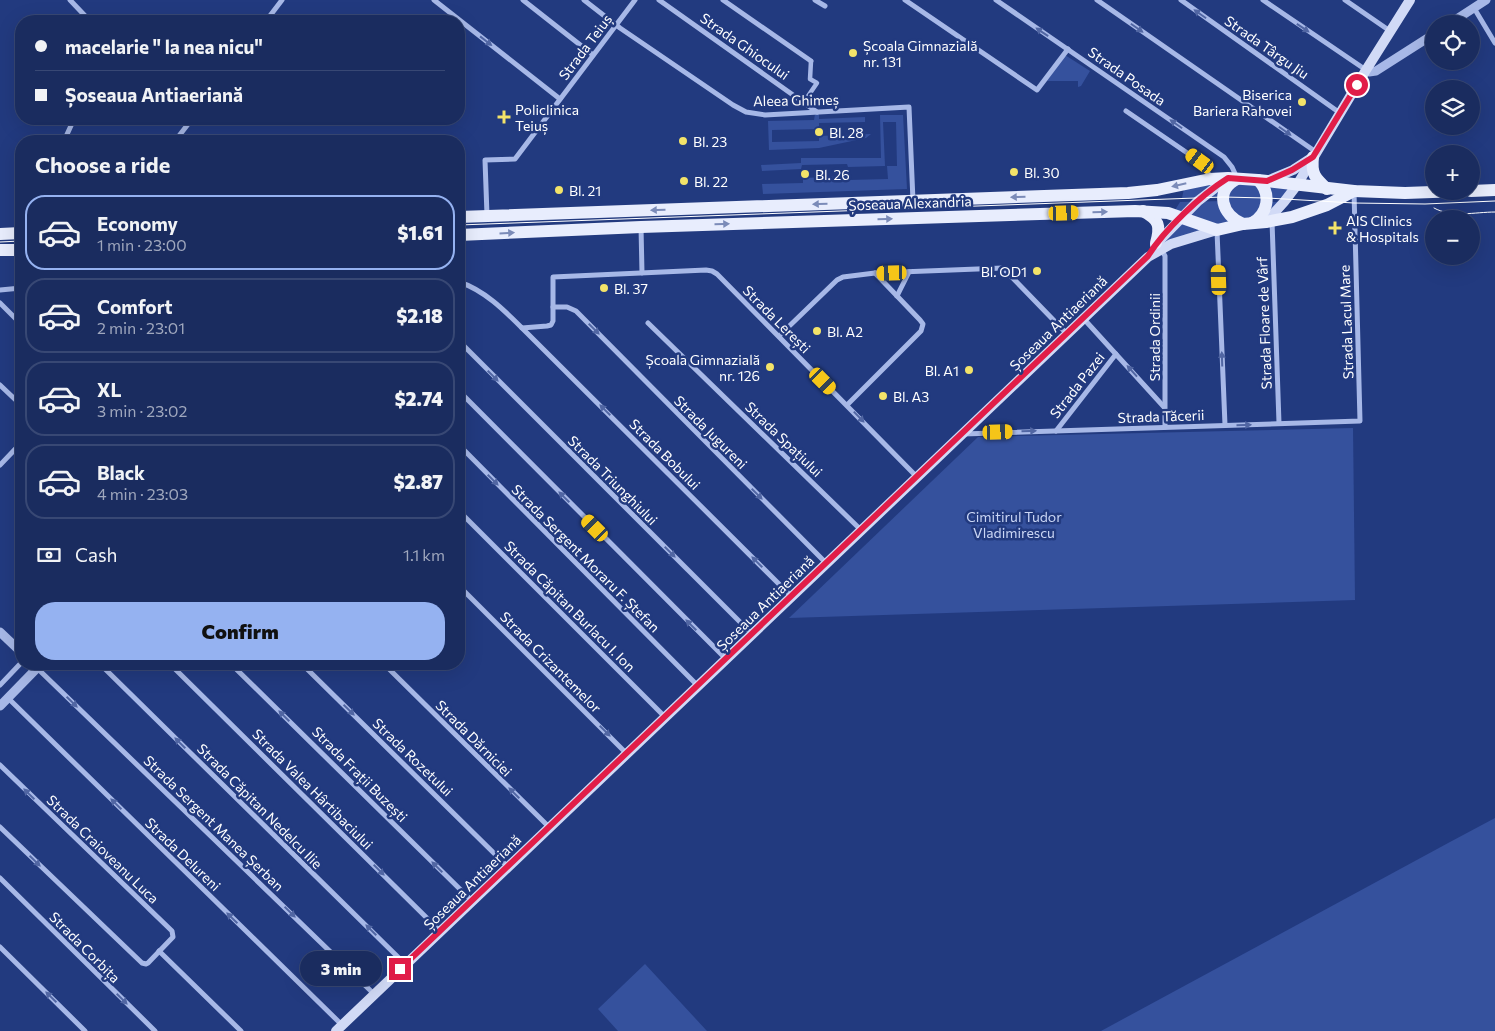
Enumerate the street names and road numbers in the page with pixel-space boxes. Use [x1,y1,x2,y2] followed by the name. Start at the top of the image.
[697,9,793,83] street label: Strada Ghiocului
[555,11,616,84] street label: Strada Teiuș
[1222,12,1312,82] street label: Strada Târgu Jiu
[1085,43,1169,109] street label: Strada Posada
[753,91,839,110] street label: Aleea Ghimeș
[848,192,972,215] street label: Șoseaua Alexandria
[1253,256,1275,390] street label: Strada Floare de Vârf
[1336,265,1356,379] street label: Strada Lacul Mare
[1006,272,1111,375] street label: Șoseaua Antiaeriană
[739,282,814,357] street label: Strada Lerești
[1146,293,1163,381] street label: Strada Ordinii
[1046,349,1108,421] street label: Strada Pazei
[671,392,751,472] street label: Strada Jugureni
[741,398,826,481] street label: Strada Spațiului
[1117,406,1205,426] street label: Strada Tăcerii
[626,415,704,493] street label: Strada Bobului
[565,432,661,528] street label: Strada Triunghiului
[508,480,664,636] street label: Strada Sergent Moraru F. Ștefan
[501,537,639,675] street label: Strada Căpitan Burlacu I. Ion
[713,552,818,655] street label: Șoseaua Antiaeriană
[497,608,605,716] street label: Strada Crizantemelor
[432,696,516,780] street label: Strada Dărniciei
[369,715,457,799] street label: Strada Rozetului
[308,723,411,826] street label: Strada Frații Buzești
[249,725,377,853] street label: Strada Valea Hârtibaciului
[194,740,326,872] street label: Strada Căpitan Nedelcu Ilie
[140,752,288,895] street label: Strada Sergent Manea Șerban
[44,791,162,907] street label: Strada Craioveanu Luca
[142,814,224,894] street label: Strada Delureni
[420,831,525,934] street label: Șoseaua Antiaeriană
[45,908,124,987] street label: Strada Corbița

